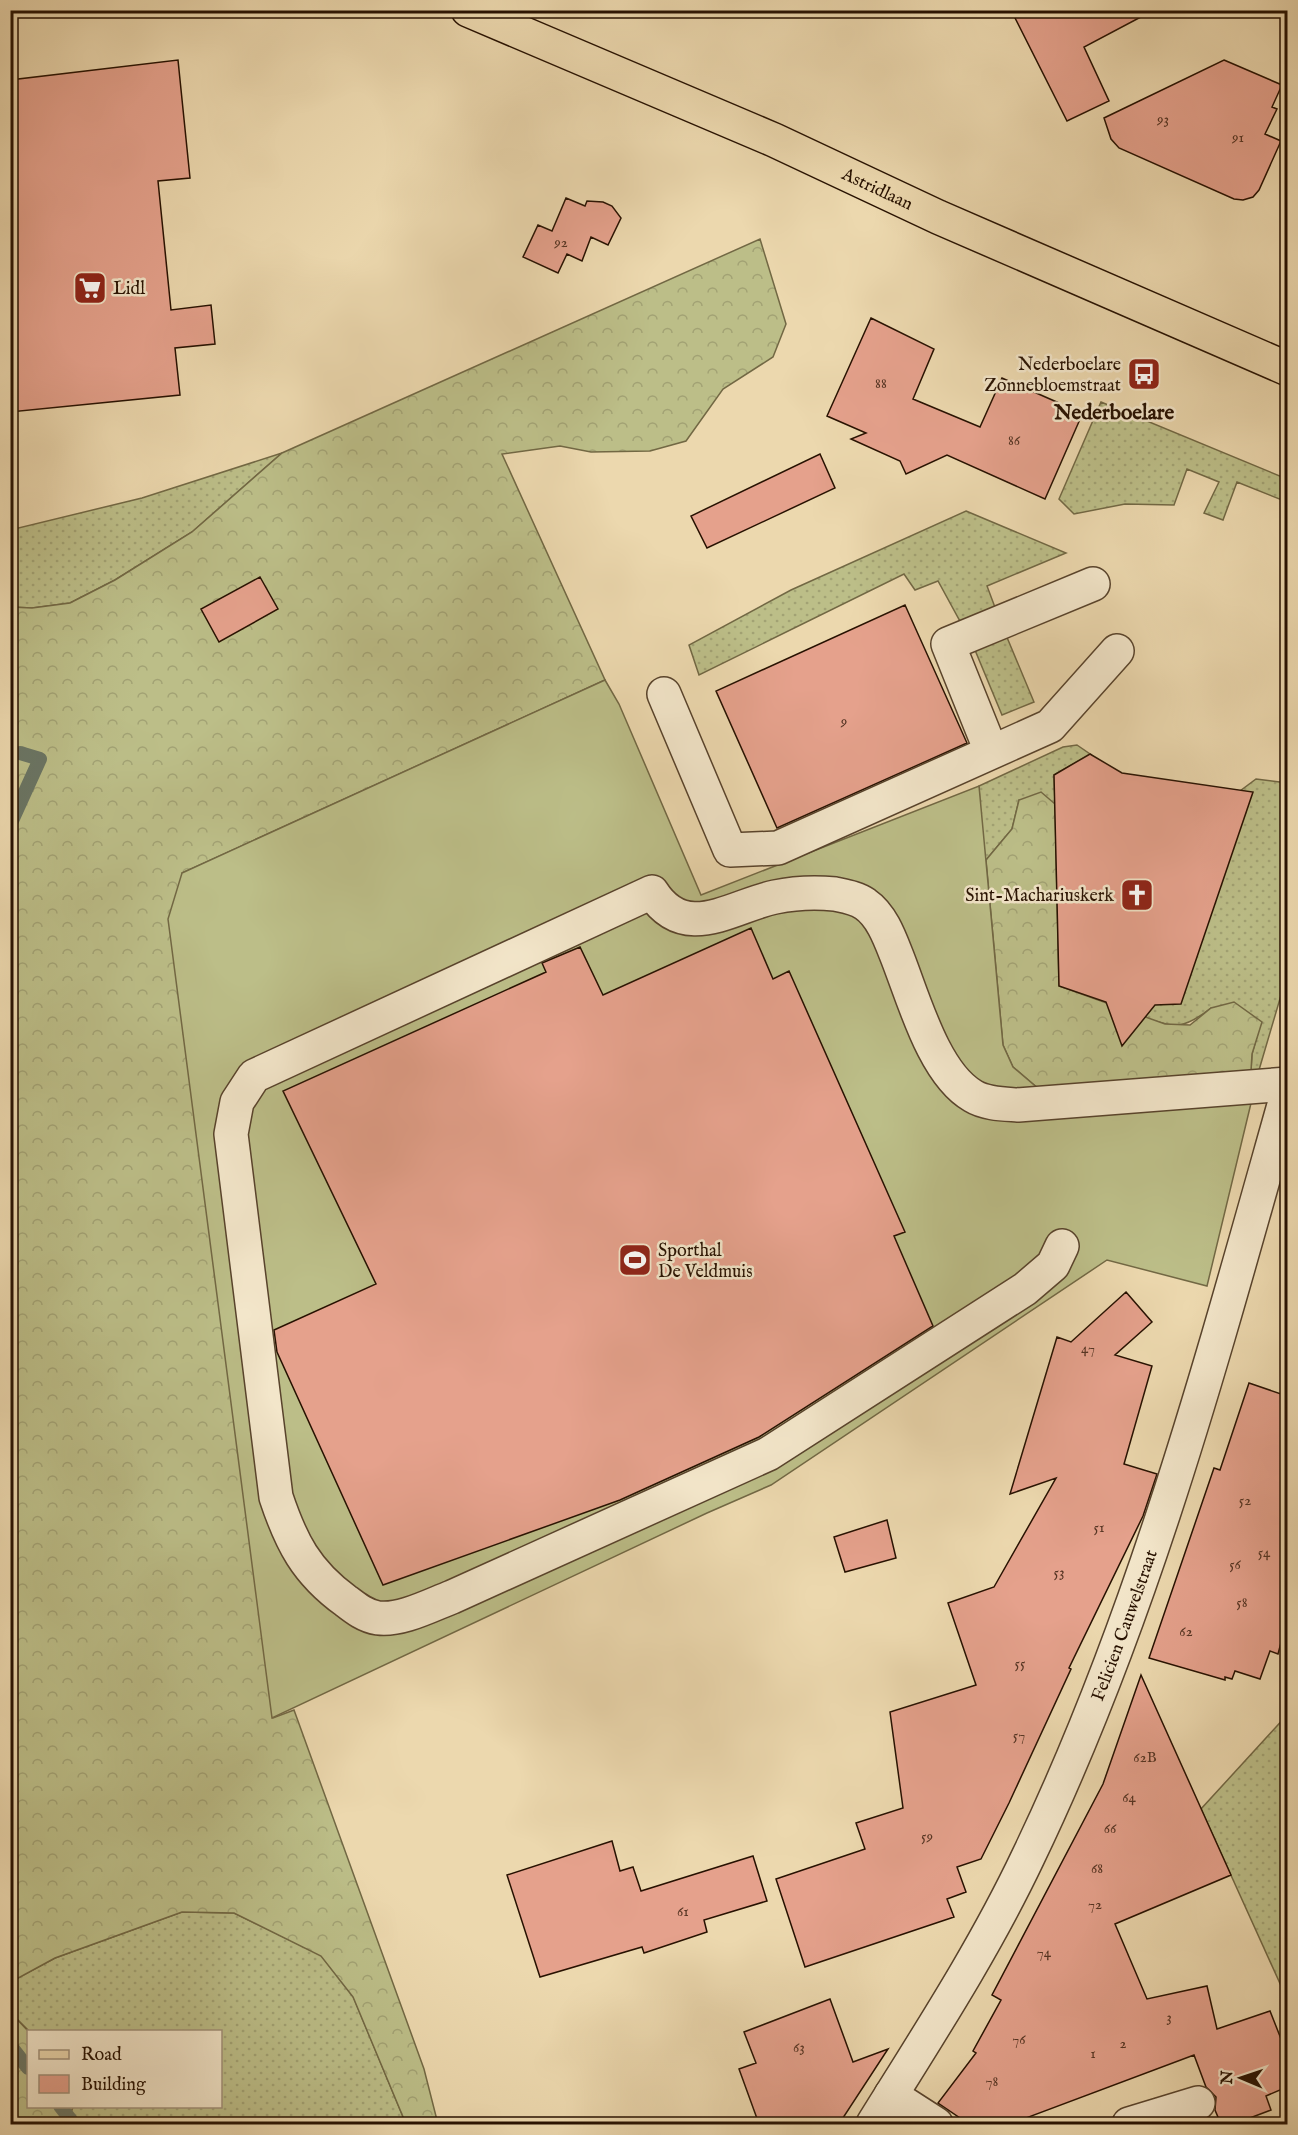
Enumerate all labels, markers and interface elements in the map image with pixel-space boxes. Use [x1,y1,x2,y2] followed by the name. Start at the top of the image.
[1156,110,1169,129] house number: 93
[1231,128,1244,147] house number: 91
[837,163,917,217] street label: Astridlaan
[553,233,568,252] house number: 92
[72,270,108,306] supermarket icon: Lidl
[113,278,145,301] place label: Lidl
[984,354,1121,398] place label: Nederboelare Zonnebloemstraat
[1126,356,1162,392] bus stop icon: Nederboelare Zonnebloemstraat
[875,374,887,393] house number: 88
[1053,400,1174,427] district label: Nederboelare
[1008,431,1021,450] house number: 86
[840,712,847,731] house number: 9
[1119,877,1155,913] church icon: Sint-Machariuskerk
[965,885,1114,908] place label: Sint-Machariuskerk
[658,1240,752,1284] place label: Sporthal De Veldmuis
[617,1242,653,1278] sports icon: Sporthal De Veldmuis
[1081,1339,1095,1358] house number: 47
[1239,1491,1251,1510] house number: 52
[1093,1518,1105,1537] house number: 51
[1258,1543,1271,1562] house number: 54
[1087,1547,1164,1705] street label: Felicien Cauwelstraat
[1229,1555,1242,1574] house number: 56
[1053,1563,1065,1582] house number: 53
[1236,1593,1248,1612] house number: 58
[1179,1622,1193,1641] house number: 62
[1015,1654,1026,1673] house number: 55
[1013,1726,1025,1745] house number: 57
[1133,1748,1157,1767] house number: 62B
[1122,1788,1136,1807] house number: 64
[1104,1819,1117,1838] house number: 66
[921,1827,933,1846] house number: 59
[1091,1859,1103,1878] house number: 68
[1088,1895,1102,1914] house number: 72
[677,1902,689,1921] house number: 61
[1037,1943,1052,1962] house number: 74
[1166,2008,1172,2027] house number: 3
[27,2030,222,2108] legend
[1012,2030,1026,2049] house number: 76
[1119,2034,1127,2053] house number: 2
[793,2038,805,2057] house number: 63
[81,2044,122,2067] text: Road
[1090,2044,1096,2063] house number: 1
[1211,2048,1271,2108] north arrow
[1218,2070,1238,2086] text: N
[986,2072,999,2091] house number: 78
[81,2074,146,2097] text: Building

